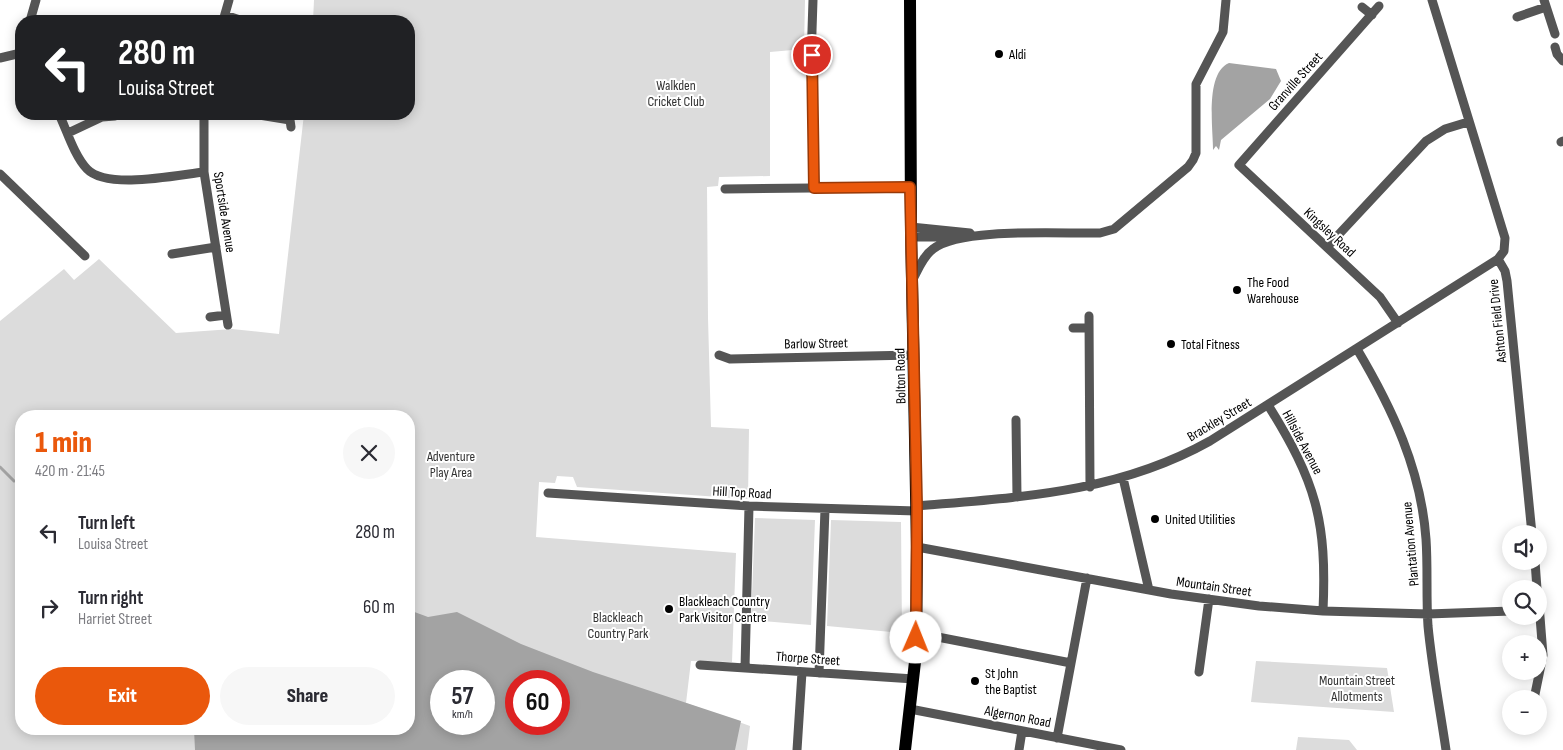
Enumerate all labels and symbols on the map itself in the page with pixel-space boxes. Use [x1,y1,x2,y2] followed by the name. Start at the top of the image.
[791,34,833,76] pin
[1008,46,1026,63] place label: Aldi
[993,48,1005,60] marker: Aldi
[1265,49,1326,114] street label: Granville Street
[647,77,705,110] park label: Walkden Cricket Club
[210,170,239,254] street label: Sportside Avenue
[1300,204,1359,261] street label: Kingsley Road
[1247,274,1299,307] place label: The Food Warehouse
[1485,278,1510,365] street label: Ashton Field Drive
[1231,284,1243,296] marker: The Food Warehouse
[784,334,848,353] street label: Barlow Street
[1181,336,1240,353] place label: Total Fitness
[1165,338,1177,350] marker: Total Fitness
[892,348,909,404] street label: Bolton Road
[1184,394,1254,445] street label: Brackley Street
[1279,407,1327,477] street label: Hillside Avenue
[426,448,475,481] park label: Adventure Play Area
[712,482,772,503] street label: Hill Top Road
[1398,501,1423,587] street label: Plantation Avenue
[1165,511,1235,528] place label: United Utilities
[1149,513,1161,525] marker: United Utilities
[1175,573,1253,600] street label: Mountain Street
[679,593,770,626] place label: Blackleach Country Park Visitor Centre
[663,603,675,615] marker: Blackleach Country Park Visitor Centre
[588,609,649,642] park label: Blackleach Country Park
[889,611,941,663] position arrow
[775,648,841,669] street label: Thorpe Street
[985,665,1037,698] place label: St John the Baptist
[505,670,570,735] speed limit sign: 60
[1319,672,1395,705] park label: Mountain Street Allotments
[969,675,981,687] marker: St John the Baptist
[982,702,1053,731] street label: Algernon Road

